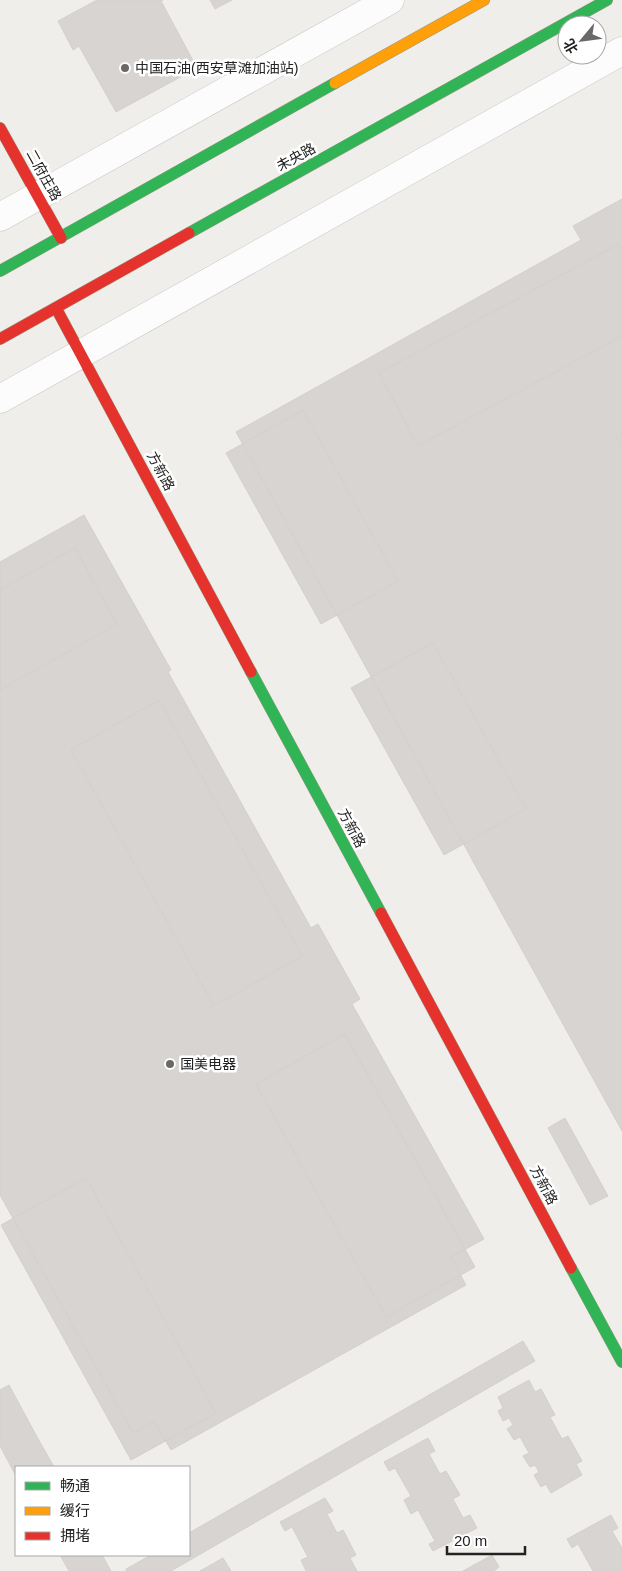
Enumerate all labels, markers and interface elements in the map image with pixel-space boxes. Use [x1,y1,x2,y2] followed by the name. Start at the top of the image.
[557,15,607,65] north arrow
[560,36,581,56] text: 北
[135,60,298,76] place label: 中国石油(西安草滩加油站)
[119,62,131,74] marker: 中国石油(西安草滩加油站)
[274,140,318,174] street label: 未央路
[23,147,65,203] street label: 二府庄路
[144,449,178,493] street label: 方新路
[335,806,369,850] street label: 方新路
[180,1056,236,1072] place label: 国美电器
[164,1058,176,1070] marker: 国美电器
[527,1163,561,1207] street label: 方新路
[15,1466,190,1556] legend
[60,1477,90,1494] text: 畅通
[60,1502,90,1519] text: 缓行
[447,1524,524,1556] scale bar
[60,1527,90,1544] text: 拥堵
[454,1532,487,1549] text: 20 m

